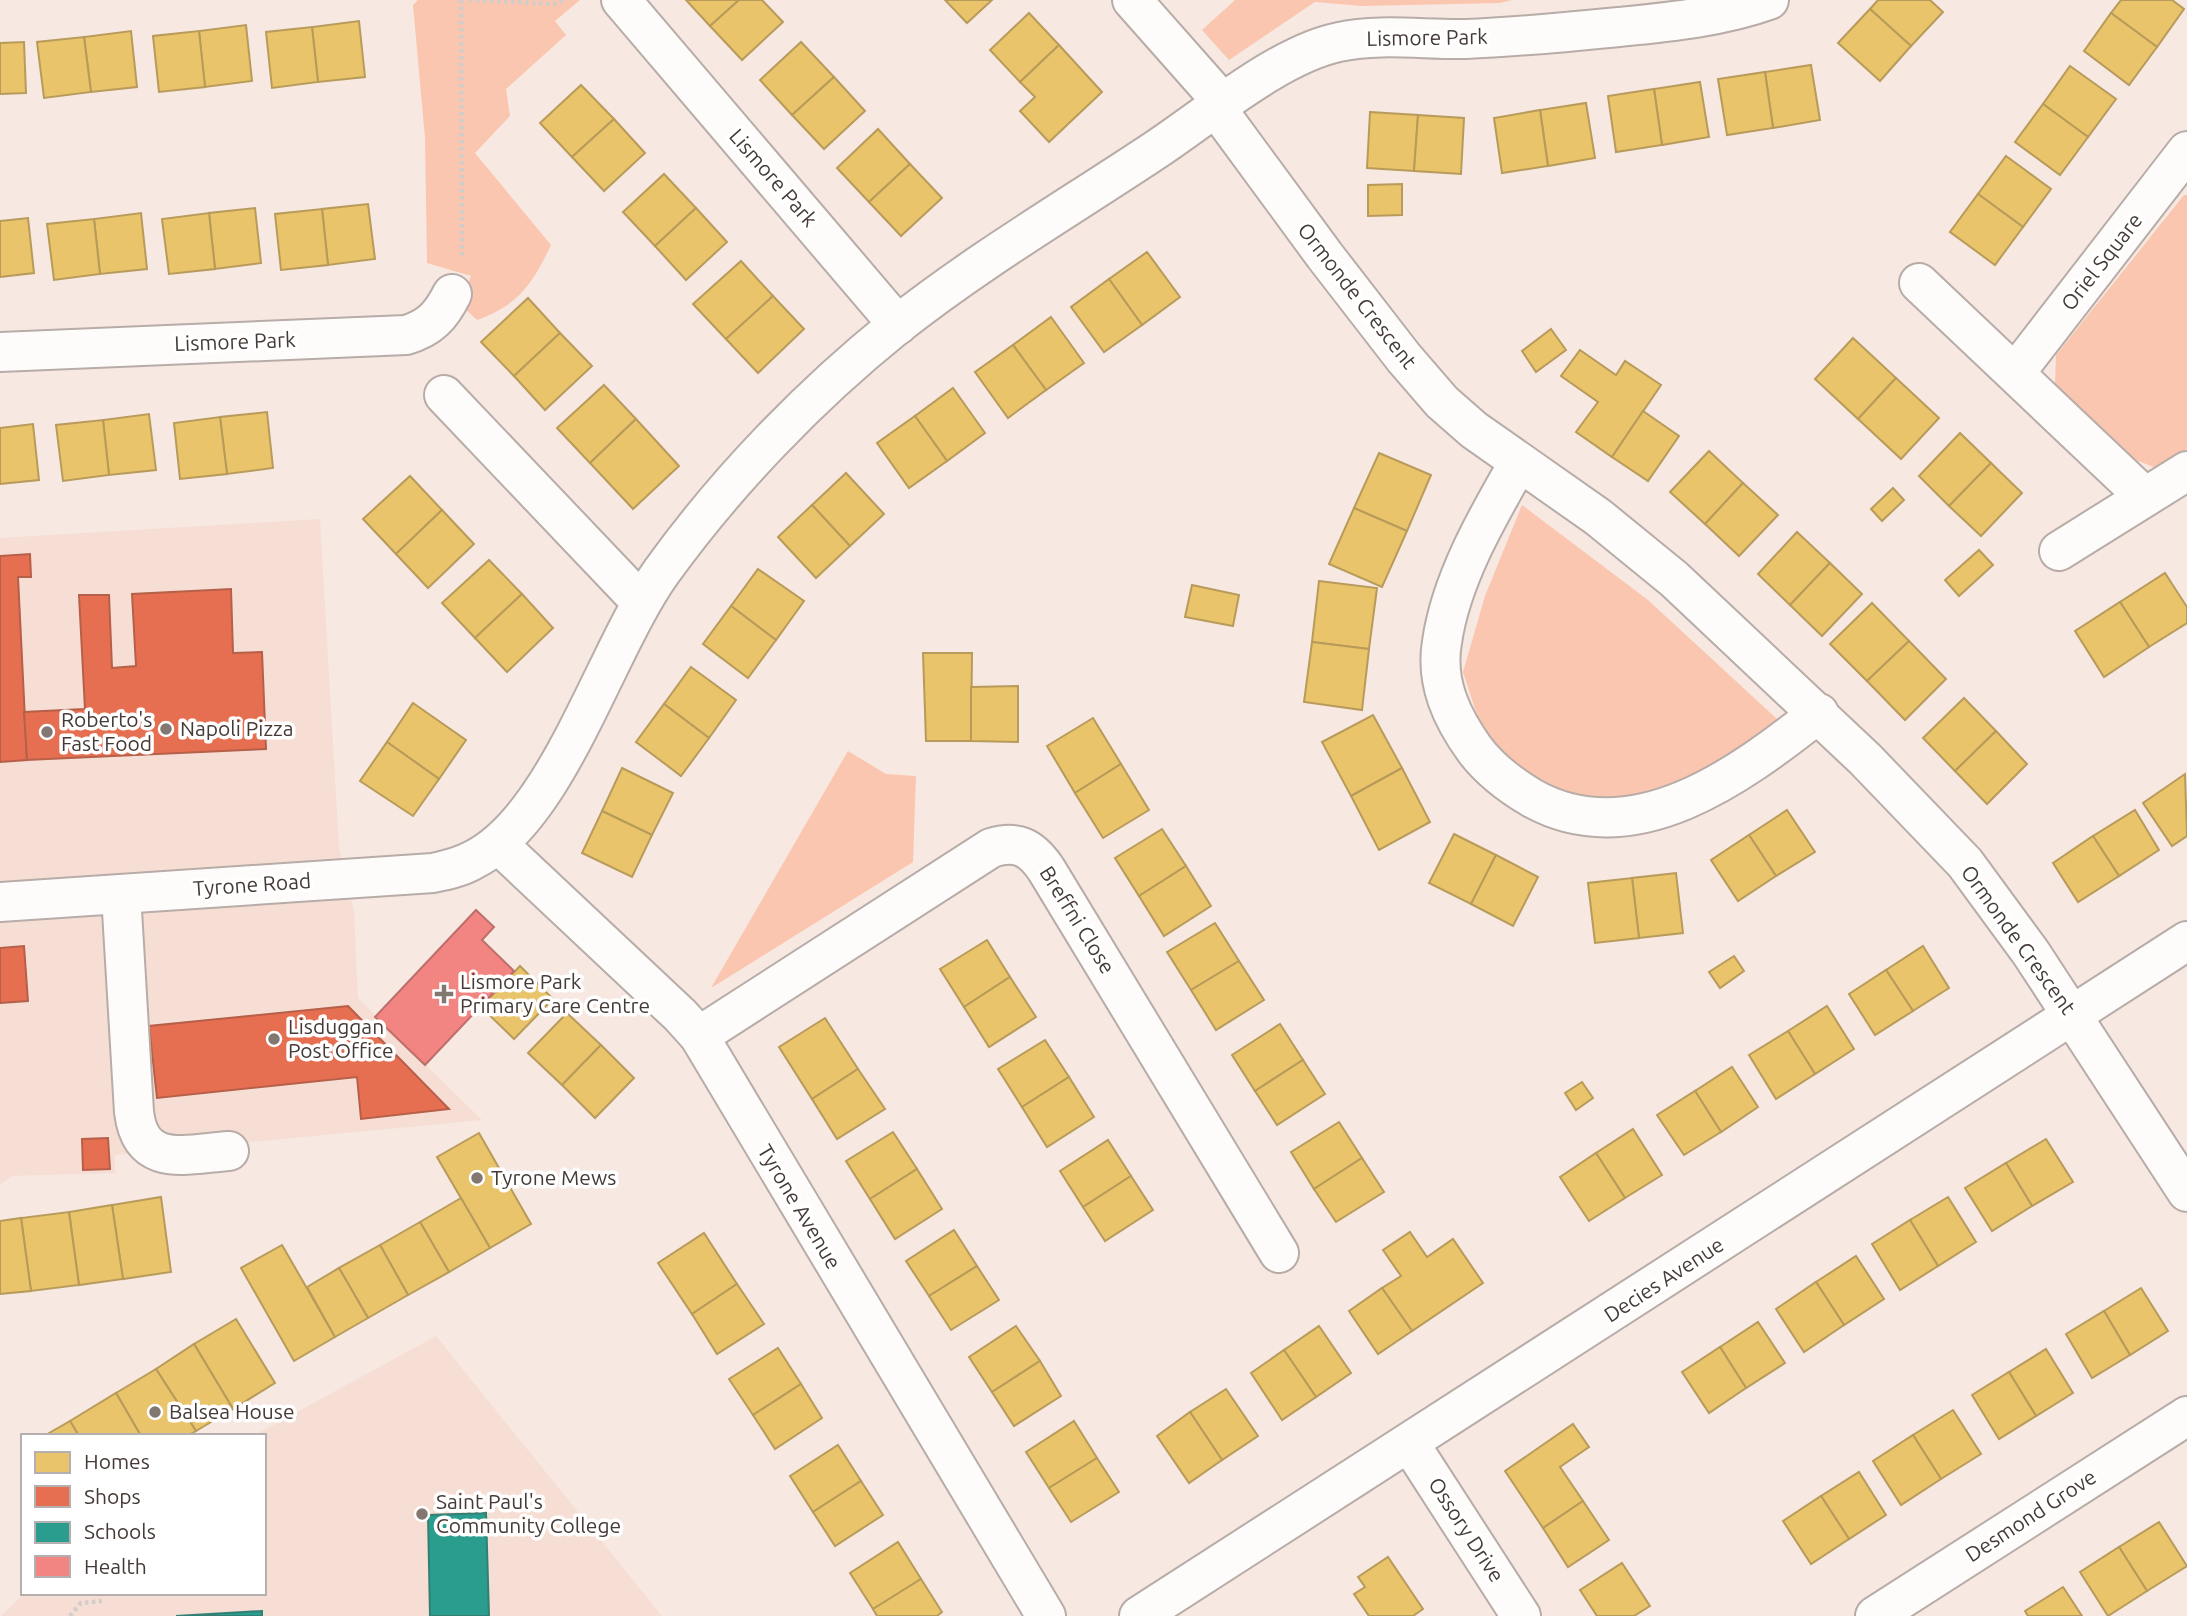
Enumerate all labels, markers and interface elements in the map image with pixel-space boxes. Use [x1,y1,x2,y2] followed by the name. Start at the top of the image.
[1366,24,1488,50] street label: Lismore Park
[725,124,823,231] street label: Lismore Park
[2056,208,2147,315] street label: Oriel Square
[1293,218,1422,373] street label: Ormonde Crescent
[174,327,296,355] street label: Lismore Park
[61,707,152,755] place label: Roberto's Fast Food
[180,716,294,740] place label: Napoli Pizza
[158,721,174,737] marker: Napoli Pizza
[39,724,55,740] marker: Roberto's Fast Food
[1957,860,2081,1019] street label: Ormonde Crescent
[1035,861,1120,978] street label: Breffni Close
[192,868,312,900] street label: Tyrone Road
[460,969,650,1017] place label: Lismore Park Primary Care Centre
[434,984,454,1004] marker: Lismore Park Primary Care Centre
[288,1014,393,1062] place label: Lisduggan Post Office
[266,1031,282,1047] marker: Lisduggan Post Office
[753,1140,846,1273] street label: Tyrone Avenue
[491,1165,616,1189] place label: Tyrone Mews
[469,1170,485,1186] marker: Tyrone Mews
[1599,1232,1728,1327] street label: Decies Avenue
[169,1399,295,1423] place label: Balsea House
[147,1404,163,1420] marker: Balsea House
[21,1434,266,1595] legend
[84,1449,150,1473] text: Homes
[1961,1464,2100,1566] street label: Desmond Grove
[1424,1473,1510,1586] street label: Ossory Drive
[84,1484,141,1508] text: Shops
[436,1489,621,1537] place label: Saint Paul's Community College
[414,1506,430,1522] marker: Saint Paul's Community College
[84,1519,156,1543] text: Schools
[84,1554,147,1578] text: Health

